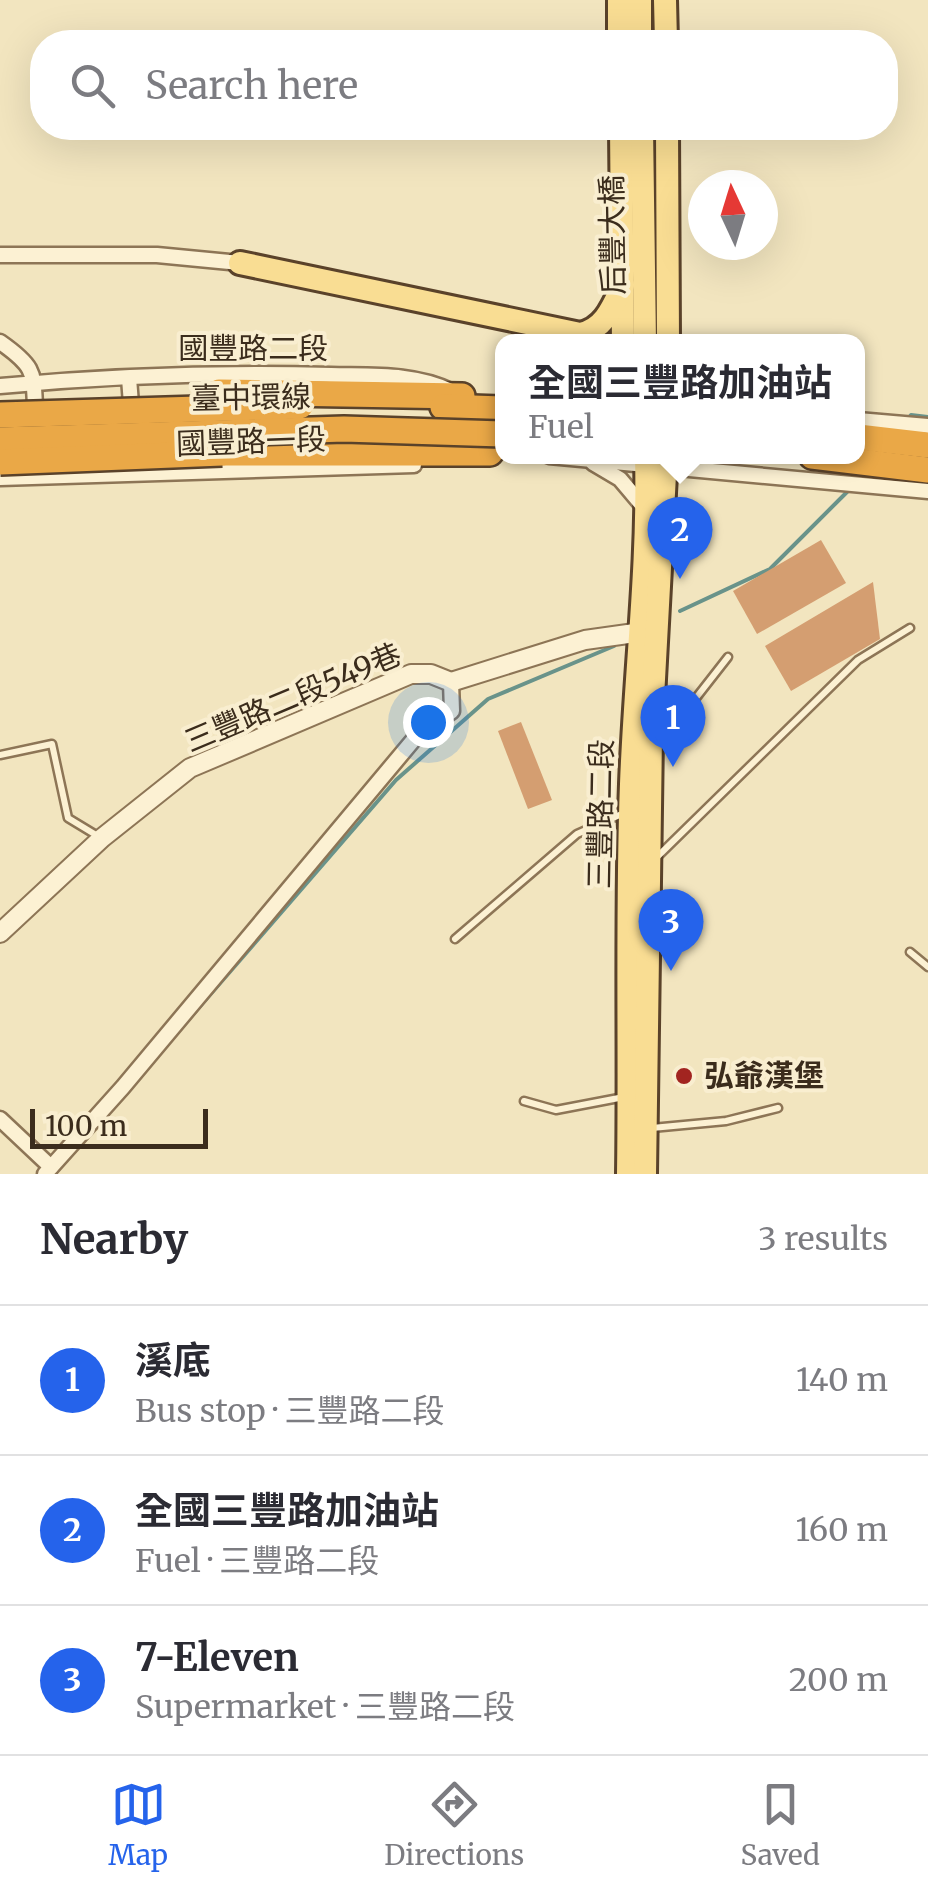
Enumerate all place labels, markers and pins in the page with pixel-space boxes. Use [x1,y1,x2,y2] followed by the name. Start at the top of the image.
[648,496,712,579] pin: 2
[640,684,706,767] pin: 1
[638,888,704,971] pin: 3
[704,1056,824,1094] place label: 弘爺漢堡
[673,1065,695,1087] marker: 弘爺漢堡

